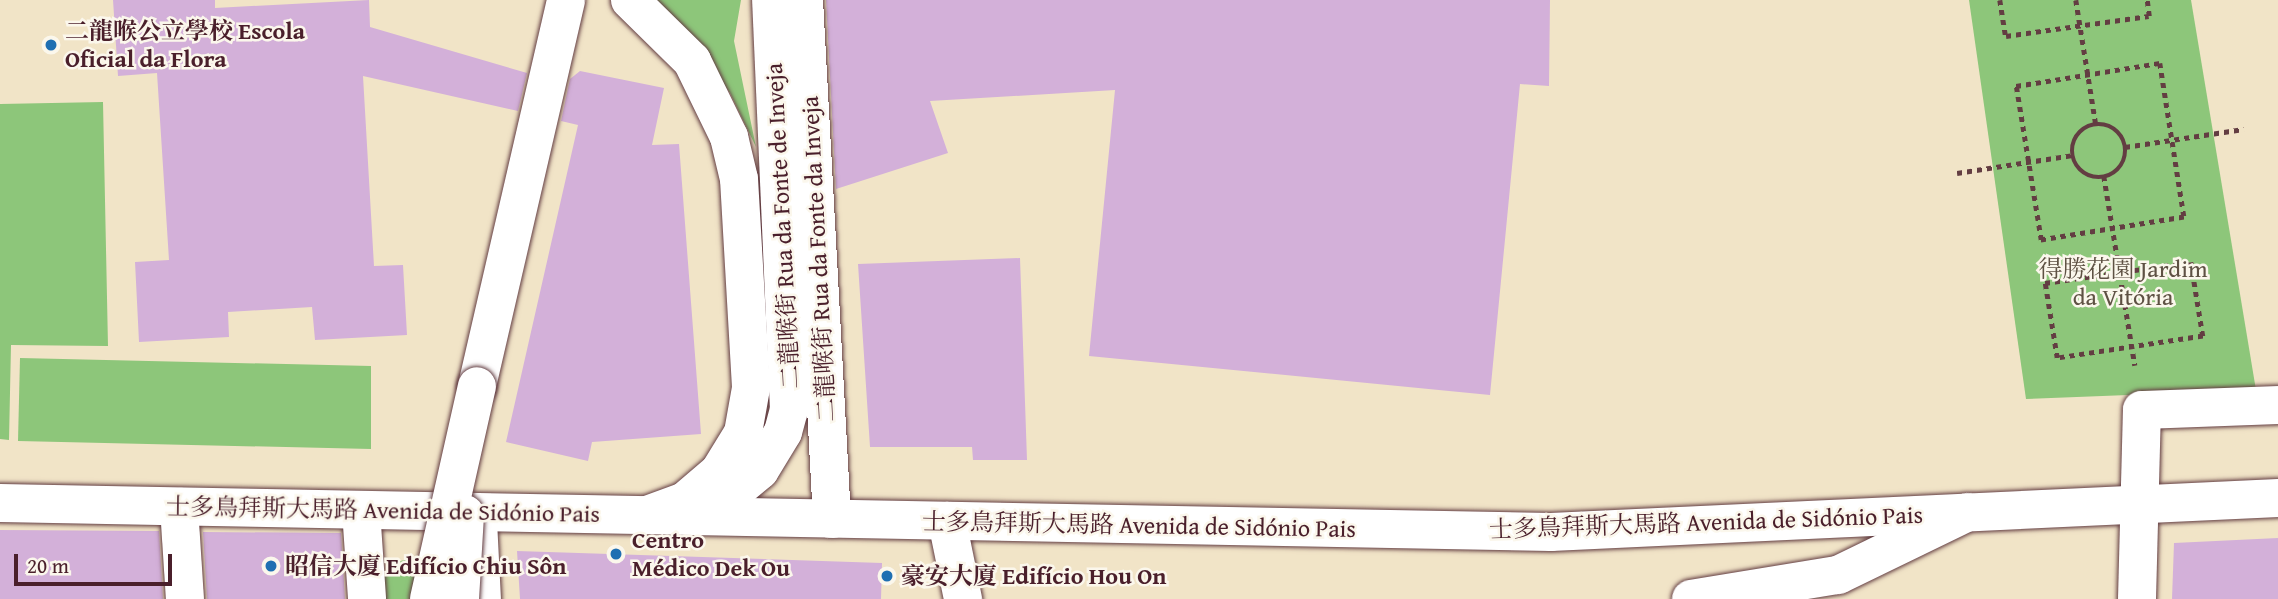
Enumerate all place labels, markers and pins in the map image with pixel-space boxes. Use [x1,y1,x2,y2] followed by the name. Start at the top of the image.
[65,17,305,73] place label: 二龍喉公立學校 Escola Oficial da Flora
[43,37,59,53] marker: 二龍喉公立學校 Escola Oficial da Flora
[632,526,790,582] place label: Centro Médico Dek Ou
[606,544,626,564] marker: Centro Médico Dek Ou
[285,552,567,580] place label: 昭信大廈 Edifício Chiu Sôn
[263,558,279,574] marker: 昭信大廈 Edifício Chiu Sôn
[901,562,1166,590] place label: 豪安大廈 Edifício Hou On
[879,568,895,584] marker: 豪安大廈 Edifício Hou On

